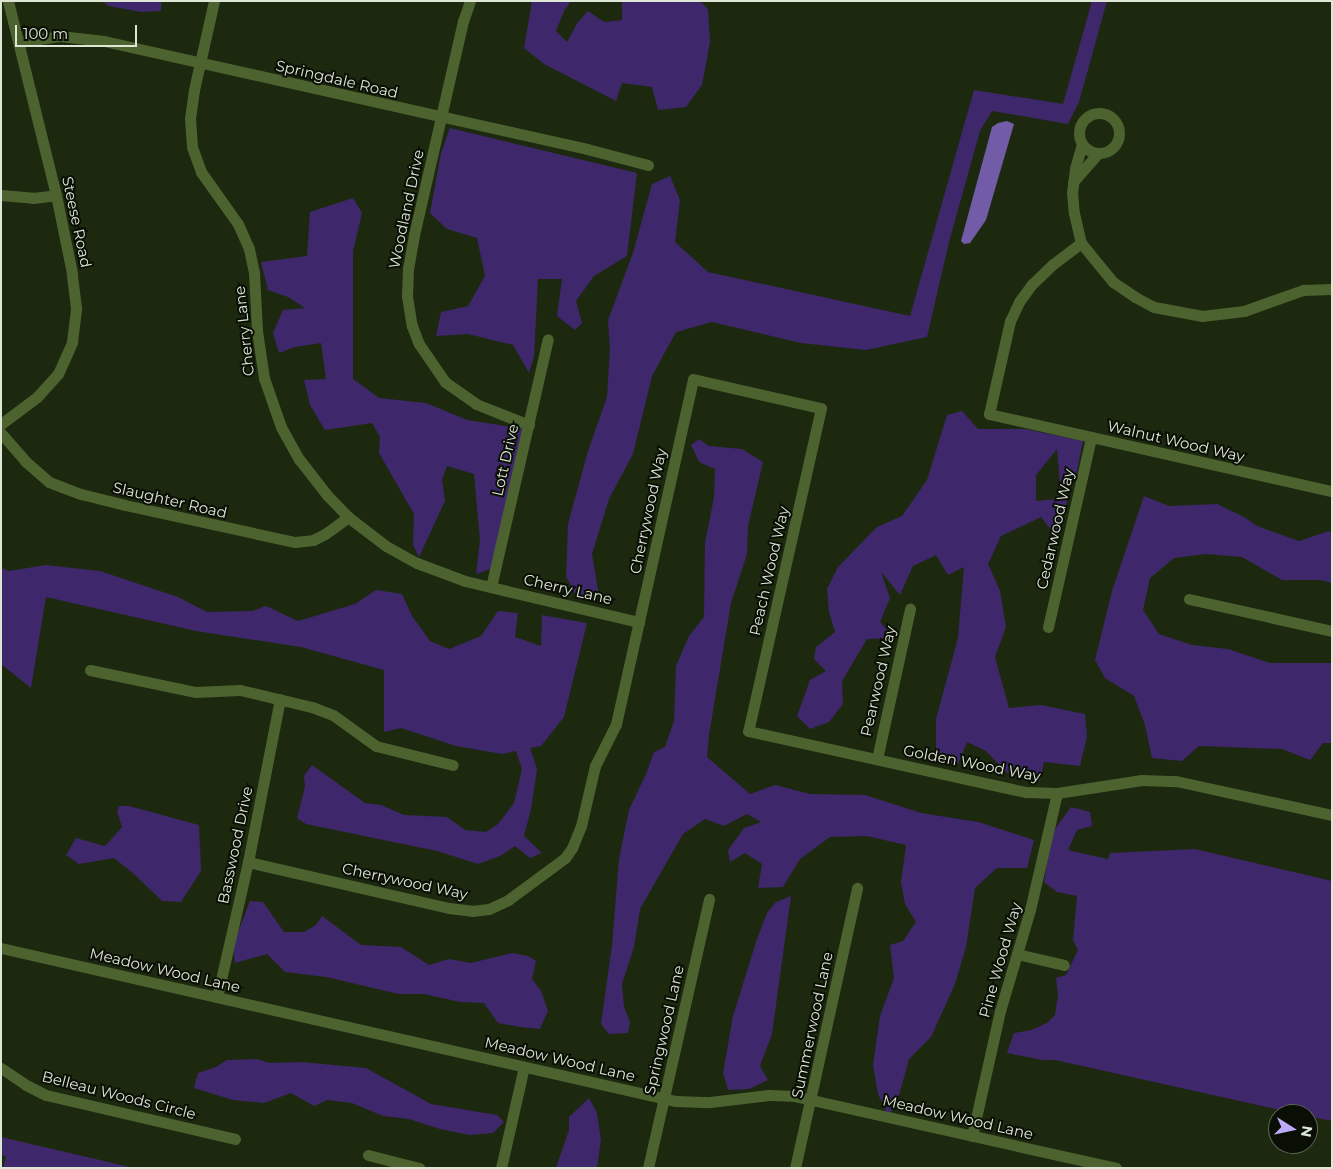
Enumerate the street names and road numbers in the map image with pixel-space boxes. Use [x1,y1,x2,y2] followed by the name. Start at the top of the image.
[274,56,400,102] street label: Springdale Road
[385,148,427,270] street label: Woodland Drive
[59,175,95,269] street label: Steese Road
[230,285,258,377] street label: Cherry Lane
[1106,416,1246,466] street label: Walnut Wood Way
[488,422,522,498] street label: Lott Drive
[626,446,670,576] street label: Cherrywood Way
[1032,467,1078,591] street label: Cedarwood Way
[111,478,229,522] street label: Slaughter Road
[745,505,793,637] street label: Peach Wood Way
[522,570,614,608] street label: Cherry Lane
[857,624,899,738] street label: Pearwood Way
[902,741,1042,785] street label: Golden Wood Way
[214,785,256,905] street label: Basswood Drive
[340,859,470,903] street label: Cherrywood Way
[975,900,1025,1020] street label: Pine Wood Way
[88,944,242,996] street label: Meadow Wood Lane
[788,950,836,1100] street label: Summerwood Lane
[640,963,688,1097] street label: Springwood Lane
[483,1033,637,1085] street label: Meadow Wood Lane
[40,1067,198,1123] street label: Belleau Woods Circle
[881,1091,1035,1143] street label: Meadow Wood Lane

